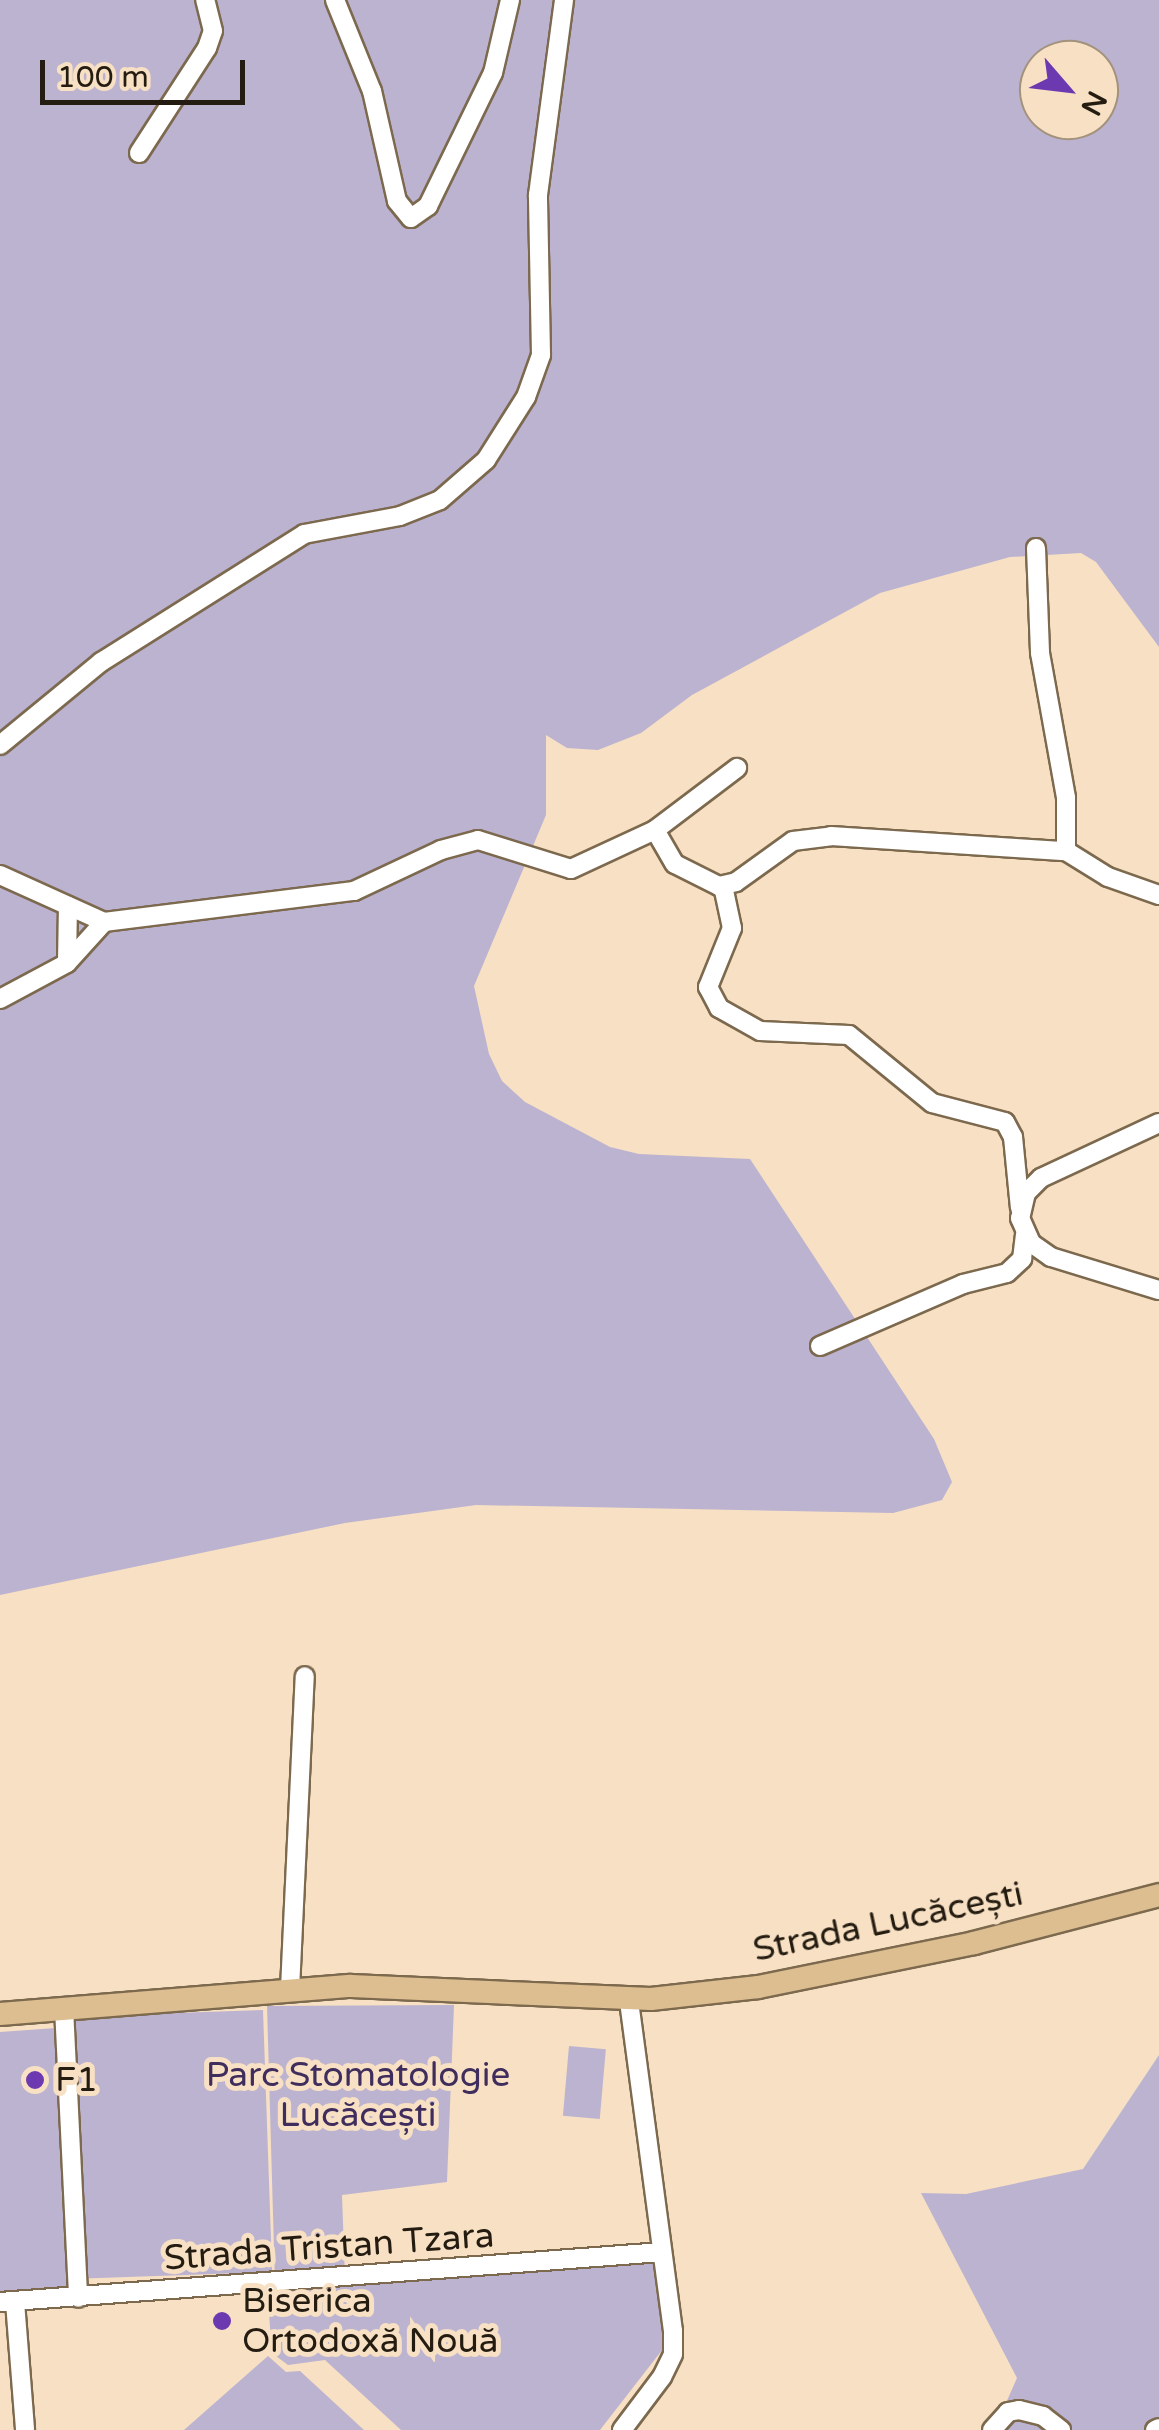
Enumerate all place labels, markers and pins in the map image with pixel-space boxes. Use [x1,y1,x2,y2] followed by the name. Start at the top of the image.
[55,2059,98,2101] place label: F1
[24,2069,46,2091] marker: F1
[242,2280,498,2362] place label: Biserica Ortodoxă Nouă
[211,2310,233,2332] marker: Biserica Ortodoxă Nouă

